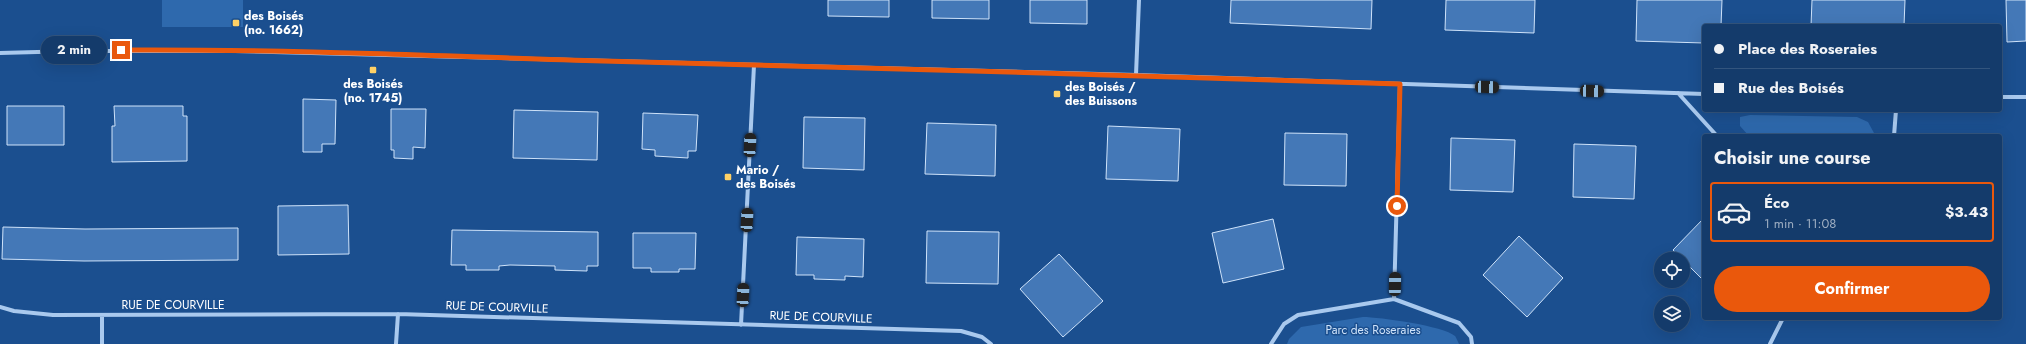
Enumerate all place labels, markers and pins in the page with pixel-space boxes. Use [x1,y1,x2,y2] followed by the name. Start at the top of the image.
[244,7,304,39] place label: des Boisés (no. 1662)
[231,18,241,28] marker: des Boisés (no. 1662)
[368,65,378,75] marker: des Boisés (no. 1745)
[343,75,403,107] place label: des Boisés (no. 1745)
[1065,78,1137,110] place label: des Boisés / des Buissons
[1052,89,1062,99] marker: des Boisés / des Buissons
[736,161,796,193] place label: Mario / des Boisés
[723,172,733,182] marker: Mario / des Boisés

